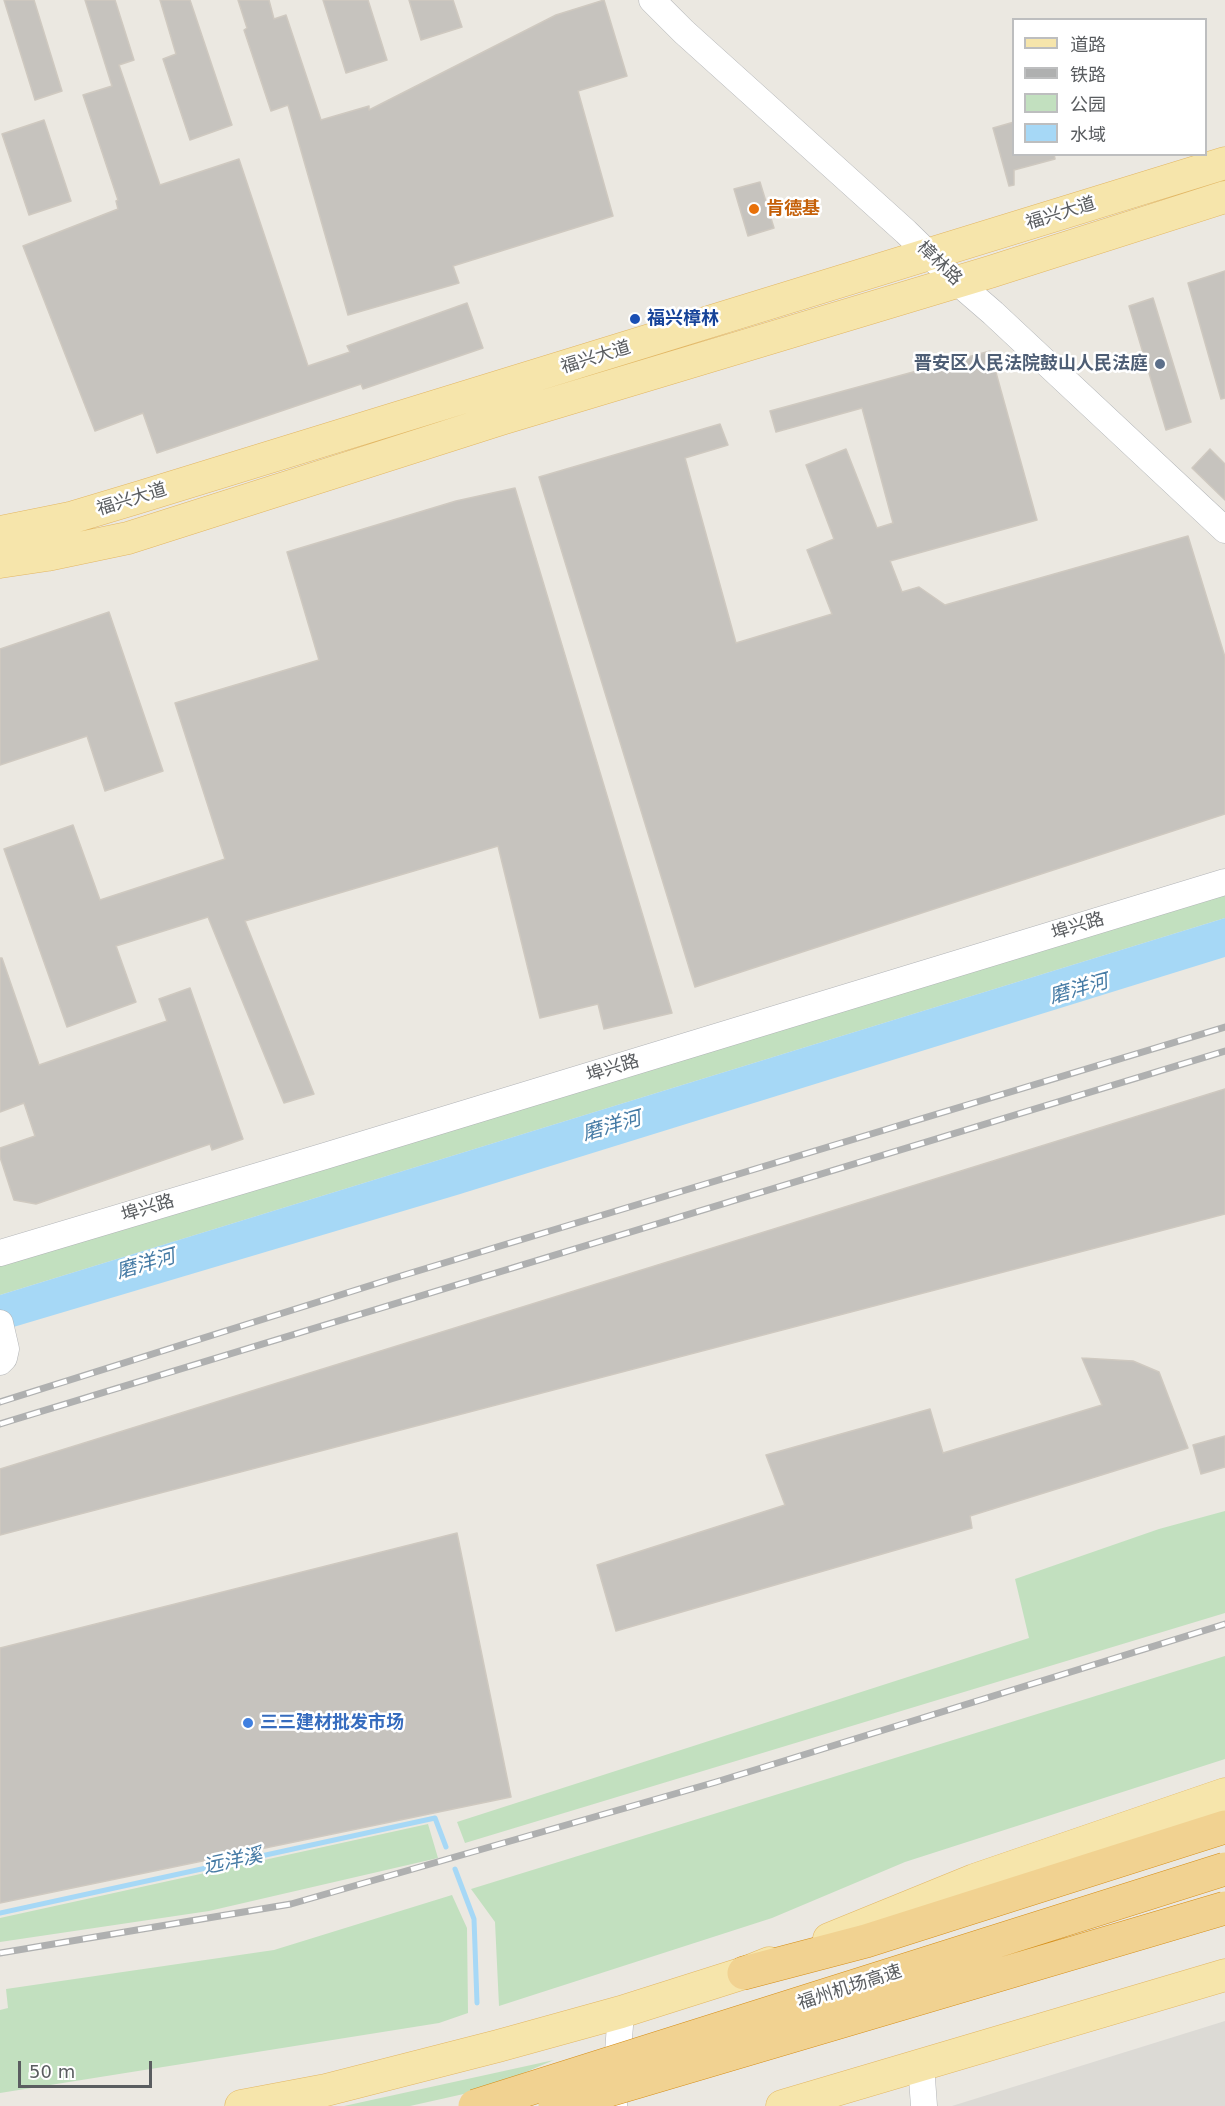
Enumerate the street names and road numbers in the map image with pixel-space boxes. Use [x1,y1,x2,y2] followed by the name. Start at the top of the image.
[1023,193,1099,235] street label: 福兴大道
[912,237,966,291] street label: 樟林路
[558,337,634,379] street label: 福兴大道
[94,479,170,521] street label: 福兴大道
[1049,909,1107,945] street label: 埠兴路
[584,1051,642,1087] street label: 埠兴路
[119,1191,177,1227] street label: 埠兴路
[795,1961,905,2015] street label: 福州机场高速

